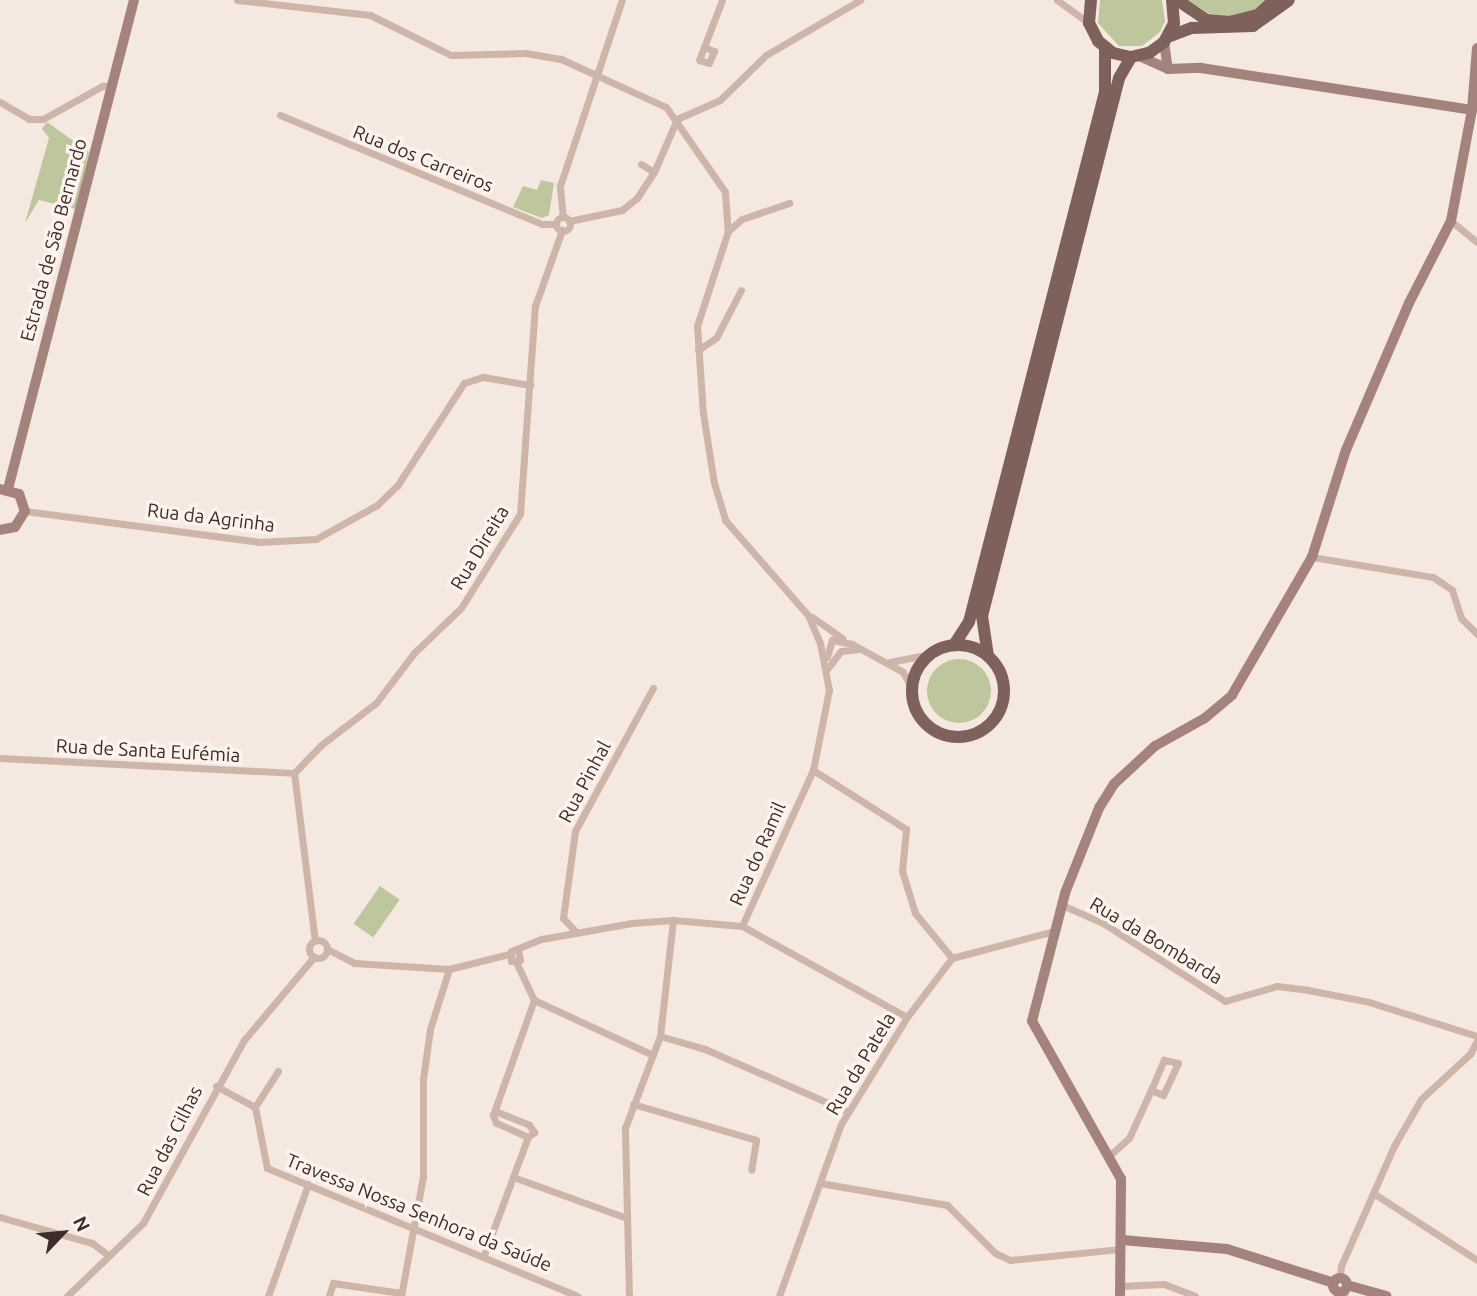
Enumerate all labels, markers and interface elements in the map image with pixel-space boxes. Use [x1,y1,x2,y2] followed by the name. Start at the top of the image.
[350,121,496,197] street label: Rua dos Carreiros
[16,136,92,344] street label: Estrada de São Bernardo
[146,499,276,537] street label: Rua da Agrinha
[446,502,514,594] street label: Rua Direita
[55,735,241,767] street label: Rua de Santa Eufémia
[554,737,616,827] street label: Rua Pinhal
[725,799,791,909] street label: Rua do Ramil
[1086,892,1226,990] street label: Rua da Bombarda
[821,1009,901,1119] street label: Rua da Patela
[133,1082,207,1200] street label: Rua das Cilhas
[283,1149,555,1277] street label: Travessa Nossa Senhora da Saúde
[28,1198,98,1268] north arrow
[69,1213,95,1235] text: N

